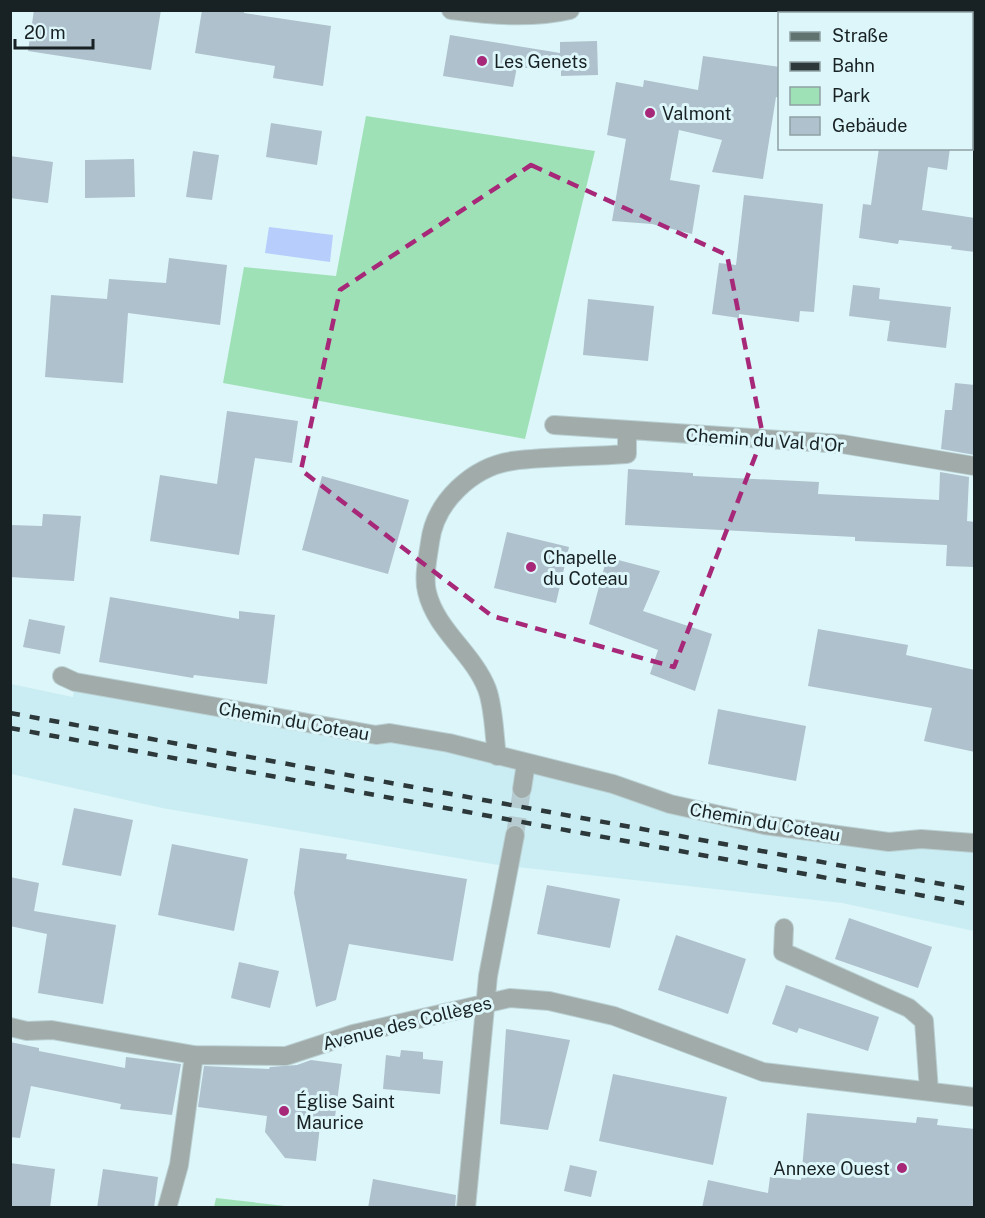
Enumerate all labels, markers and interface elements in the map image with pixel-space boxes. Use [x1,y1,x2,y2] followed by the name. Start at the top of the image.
[15,12,93,50] scale bar
[778,12,973,150] legend
[24,22,66,43] text: 20 m
[832,25,888,46] text: Straße
[494,51,587,72] place label: Les Genets
[475,54,489,68] marker: Les Genets
[832,55,875,76] text: Bahn
[832,85,870,106] text: Park
[662,103,731,124] place label: Valmont
[643,106,657,120] marker: Valmont
[832,115,907,136] text: Gebäude
[685,424,845,456] street label: Chemin du Val d'Or
[543,547,628,589] place label: Chapelle du Coteau
[524,560,538,574] marker: Chapelle du Coteau
[217,697,371,745] street label: Chemin du Coteau
[688,798,842,846] street label: Chemin du Coteau
[320,992,494,1054] street label: Avenue des Collèges
[296,1090,395,1133] place label: Église Saint Maurice
[277,1104,291,1118] marker: Église Saint Maurice
[773,1158,890,1179] place label: Annexe Ouest
[895,1161,909,1175] marker: Annexe Ouest

